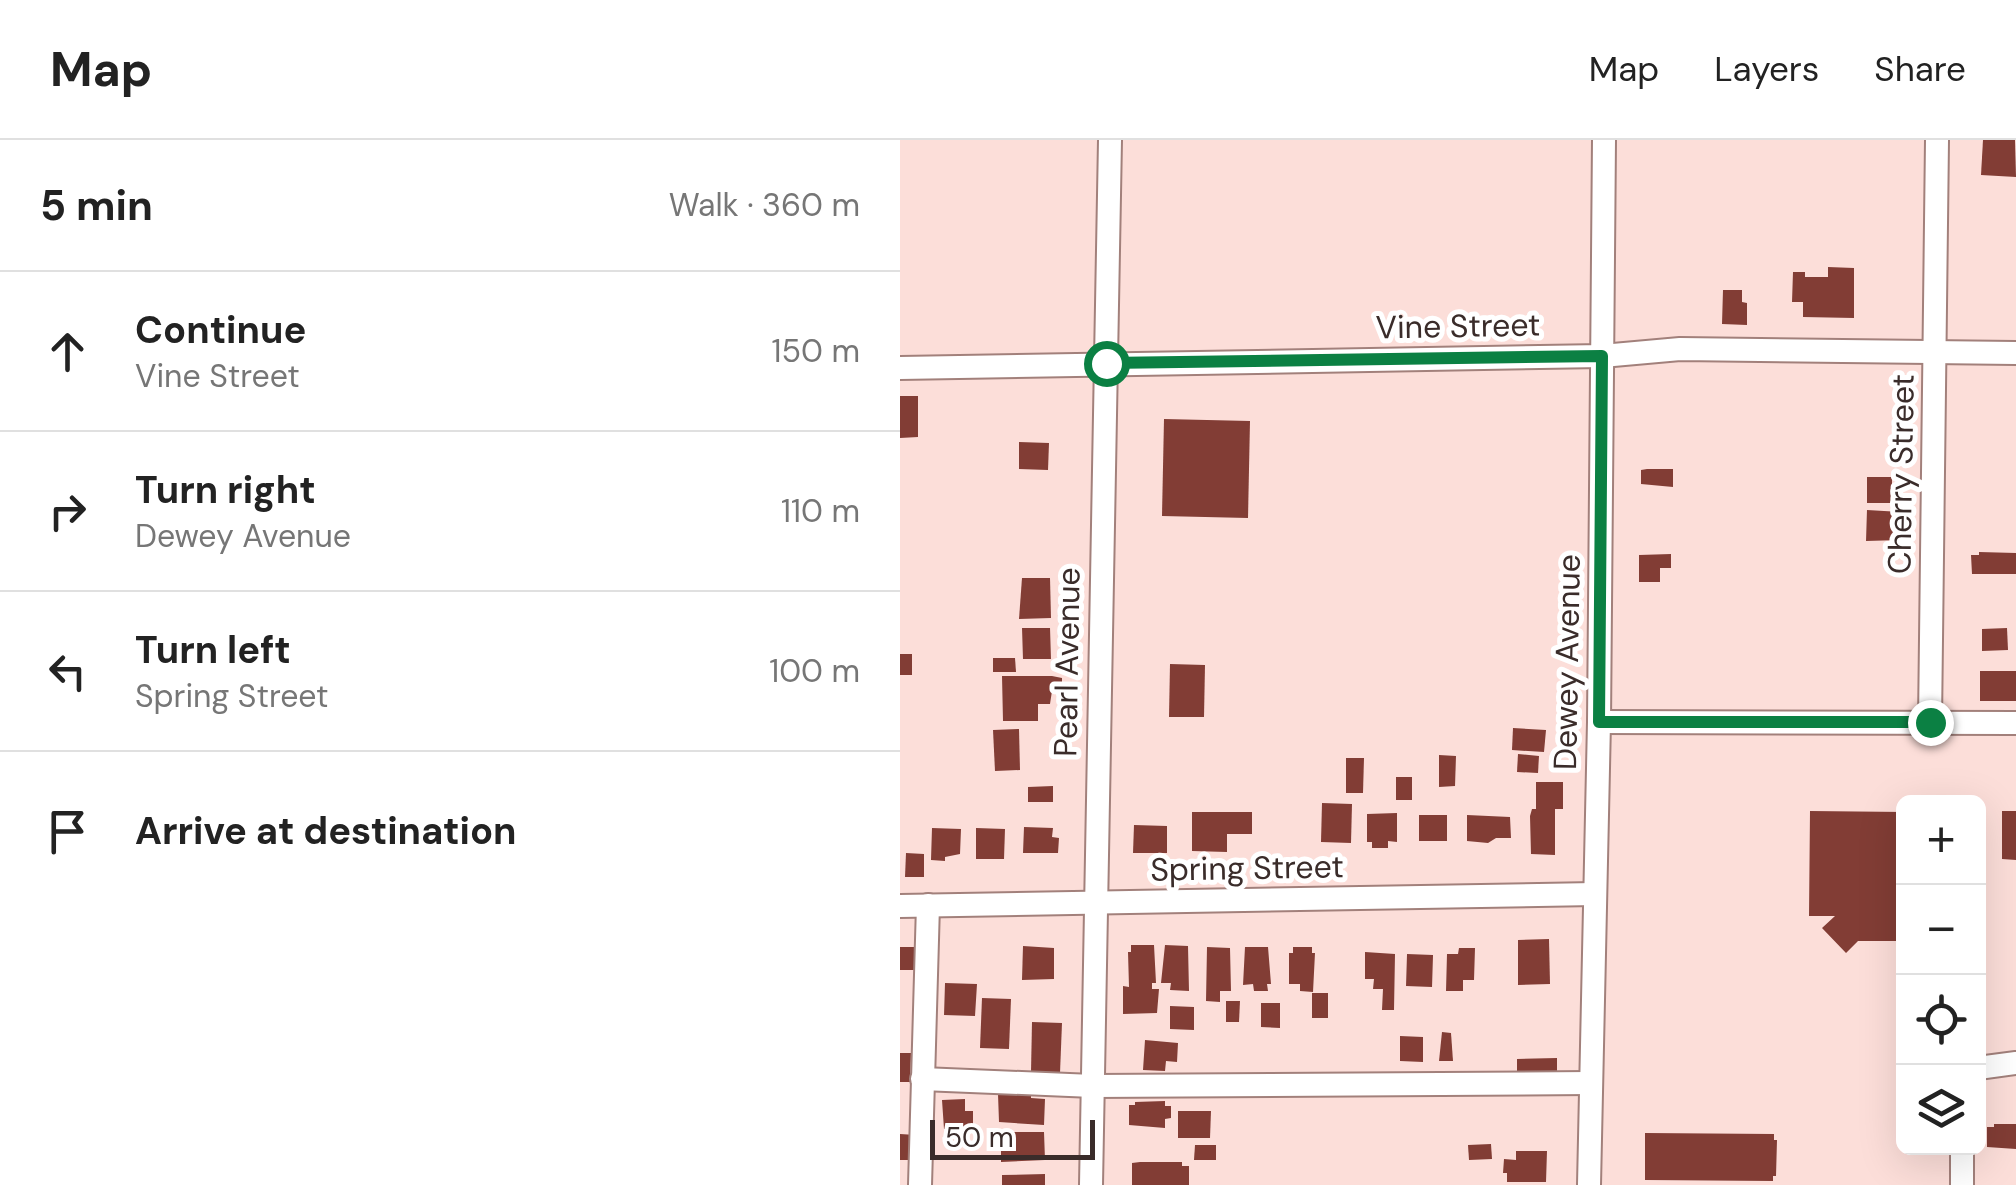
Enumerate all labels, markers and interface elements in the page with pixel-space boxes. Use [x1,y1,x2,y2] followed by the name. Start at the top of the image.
[50,38,152,101] text: Map
[1589,46,1659,92] text: Map
[1714,46,1819,92] text: Layers
[1874,46,1966,92] text: Share
[40,178,153,233] text: 5 min
[669,184,860,226] text: Walk · 360 m
[1375,304,1541,348] street label: Vine Street
[135,305,306,355] text: Continue
[40,324,95,379] icon: ahead
[772,330,860,372] text: 150 m
[1084,341,1130,387] route start
[135,355,300,397] text: Vine Street
[1878,374,1924,574] street label: Cherry Street
[135,465,316,515] text: Turn right
[40,484,95,539] icon: right
[781,490,860,532] text: 110 m
[135,515,351,557] text: Dewey Avenue
[1544,554,1590,770] street label: Dewey Avenue
[1044,567,1090,757] street label: Pearl Avenue
[135,625,291,675] text: Turn left
[40,644,95,699] icon: left
[769,650,860,692] text: 100 m
[135,675,329,717] text: Spring Street
[1908,700,1954,746] route end
[1896,795,1986,1155] map controls
[1896,795,1986,885] button: +
[40,804,95,859] icon: arrive
[135,806,517,856] text: Arrive at destination
[1150,845,1344,891] street label: Spring Street
[1896,885,1986,975] button: −
[1896,975,1986,1065] button: locate
[1896,1065,1986,1155] button: layers
[930,1115,1095,1160] scale bar
[945,1119,1014,1156] text: 50 m

